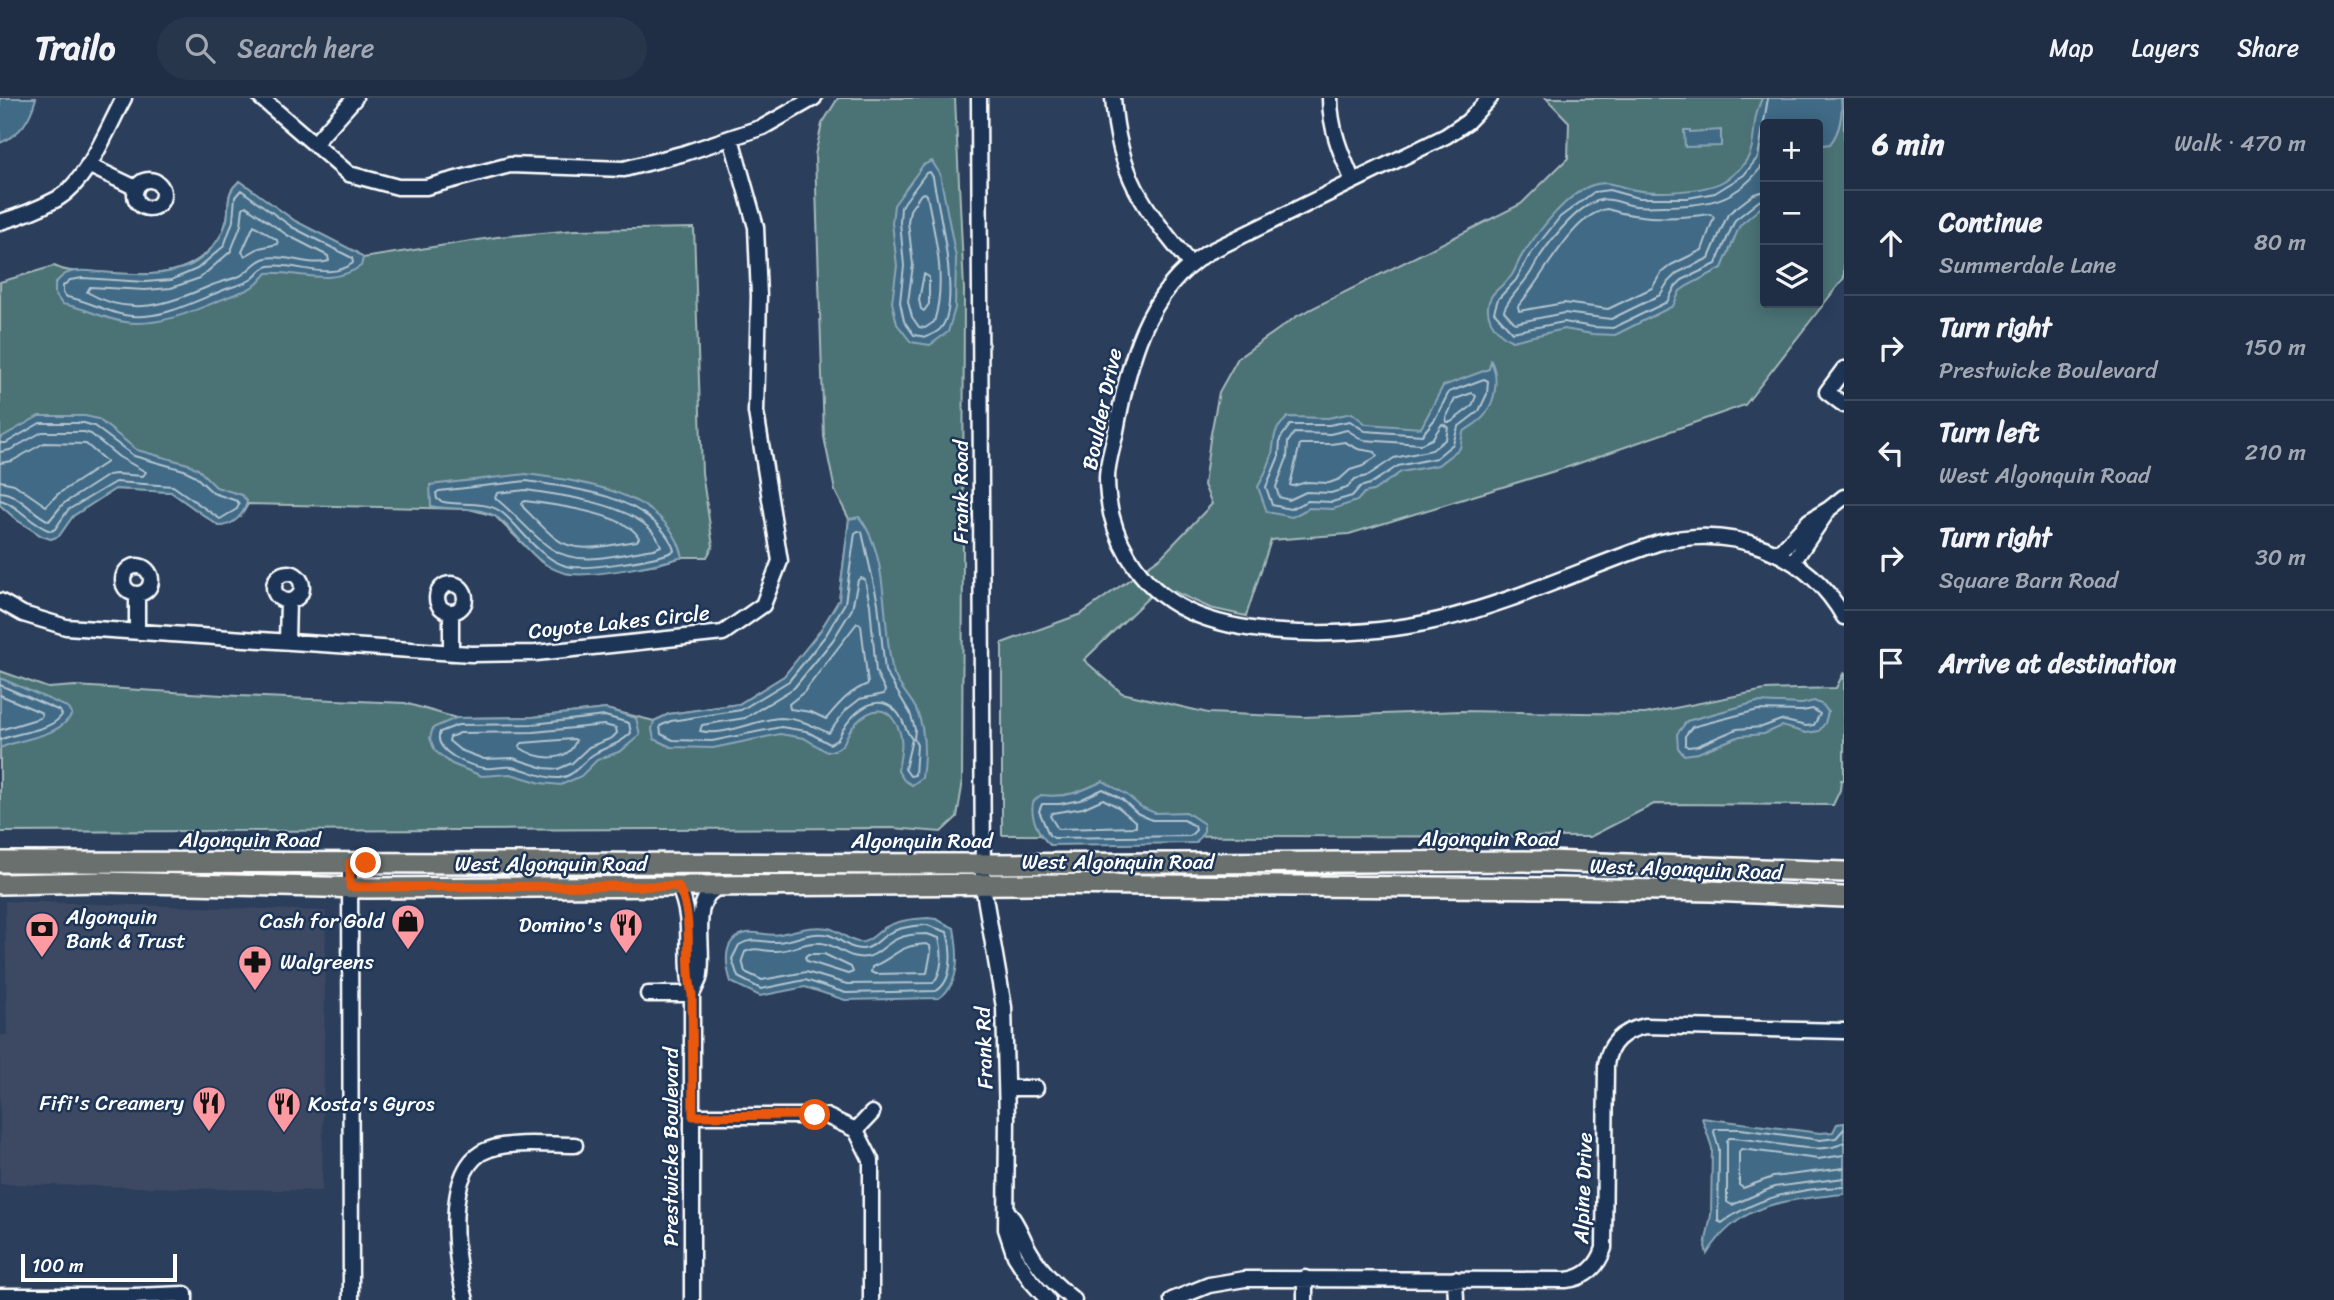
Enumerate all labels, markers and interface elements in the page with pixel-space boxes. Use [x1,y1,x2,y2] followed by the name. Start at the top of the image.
[157,17,647,80] search box
[35,19,115,77] text: Trailo
[237,25,374,71] text: Search here
[2049,27,2094,69] text: Map
[2132,27,2199,69] text: Layers
[2237,27,2299,69] text: Share
[181,29,219,67] icon: search
[1872,117,1944,171] text: 6 min
[1760,119,1823,308] map controls
[1760,119,1823,182] button: +
[2174,123,2306,164] text: Walk · 470 m
[1760,182,1823,245] button: −
[1939,199,2042,245] text: Continue
[2254,222,2306,263] text: 80 m
[1872,224,1910,262] icon: ahead
[1760,245,1823,308] button: layers
[1939,245,2116,286] text: Summerdale Lane
[1939,304,2052,350] text: Turn right
[2244,327,2306,368] text: 150 m
[1872,329,1910,367] icon: right
[1071,344,1134,474] street label: Boulder Drive
[1939,350,2157,391] text: Prestwicke Boulevard
[1939,409,2039,455] text: Turn left
[2245,432,2306,473] text: 210 m
[1872,434,1910,472] icon: left
[942,438,980,544] street label: Frank Road
[1939,455,2150,496] text: West Algonquin Road
[1939,514,2052,560] text: Turn right
[2255,537,2306,578] text: 30 m
[1872,539,1910,577] icon: right
[1939,560,2118,601] text: Square Barn Road
[526,594,712,650] street label: Coyote Lakes Circle
[1939,640,2176,686] text: Arrive at destination
[1872,644,1910,682] icon: arrive
[1417,820,1562,858] street label: Algonquin Road
[178,821,323,859] street label: Algonquin Road
[850,822,995,860] street label: Algonquin Road
[1022,843,1216,881] street label: West Algonquin Road
[455,845,649,883] street label: West Algonquin Road
[350,847,381,878] route end
[1589,847,1785,891] street label: West Algonquin Road
[65,898,186,960] place label: Algonquin Bank & Trust
[260,902,386,940] place label: Cash for Gold
[389,902,427,951] shop icon: Cash for Gold
[519,906,602,944] place label: Domino's
[607,906,645,955] restaurant icon: Domino's
[23,910,61,959] bank icon: Algonquin Bank & Trust
[236,943,274,992] pharmacy icon: Walgreens
[280,943,374,981] place label: Walgreens
[964,1004,1004,1090] street label: Frank Rd
[652,1046,690,1247] street label: Prestwicke Boulevard
[39,1084,184,1122] place label: Fifi's Creamery
[190,1084,228,1133] restaurant icon: Fifi's Creamery
[265,1085,303,1134] restaurant icon: Kosta's Gyros
[308,1085,435,1123] place label: Kosta's Gyros
[799,1099,830,1130] route start
[1562,1131,1604,1246] street label: Alpine Drive
[32,1249,84,1282] text: 100 m
[21,1251,177,1283] scale bar

